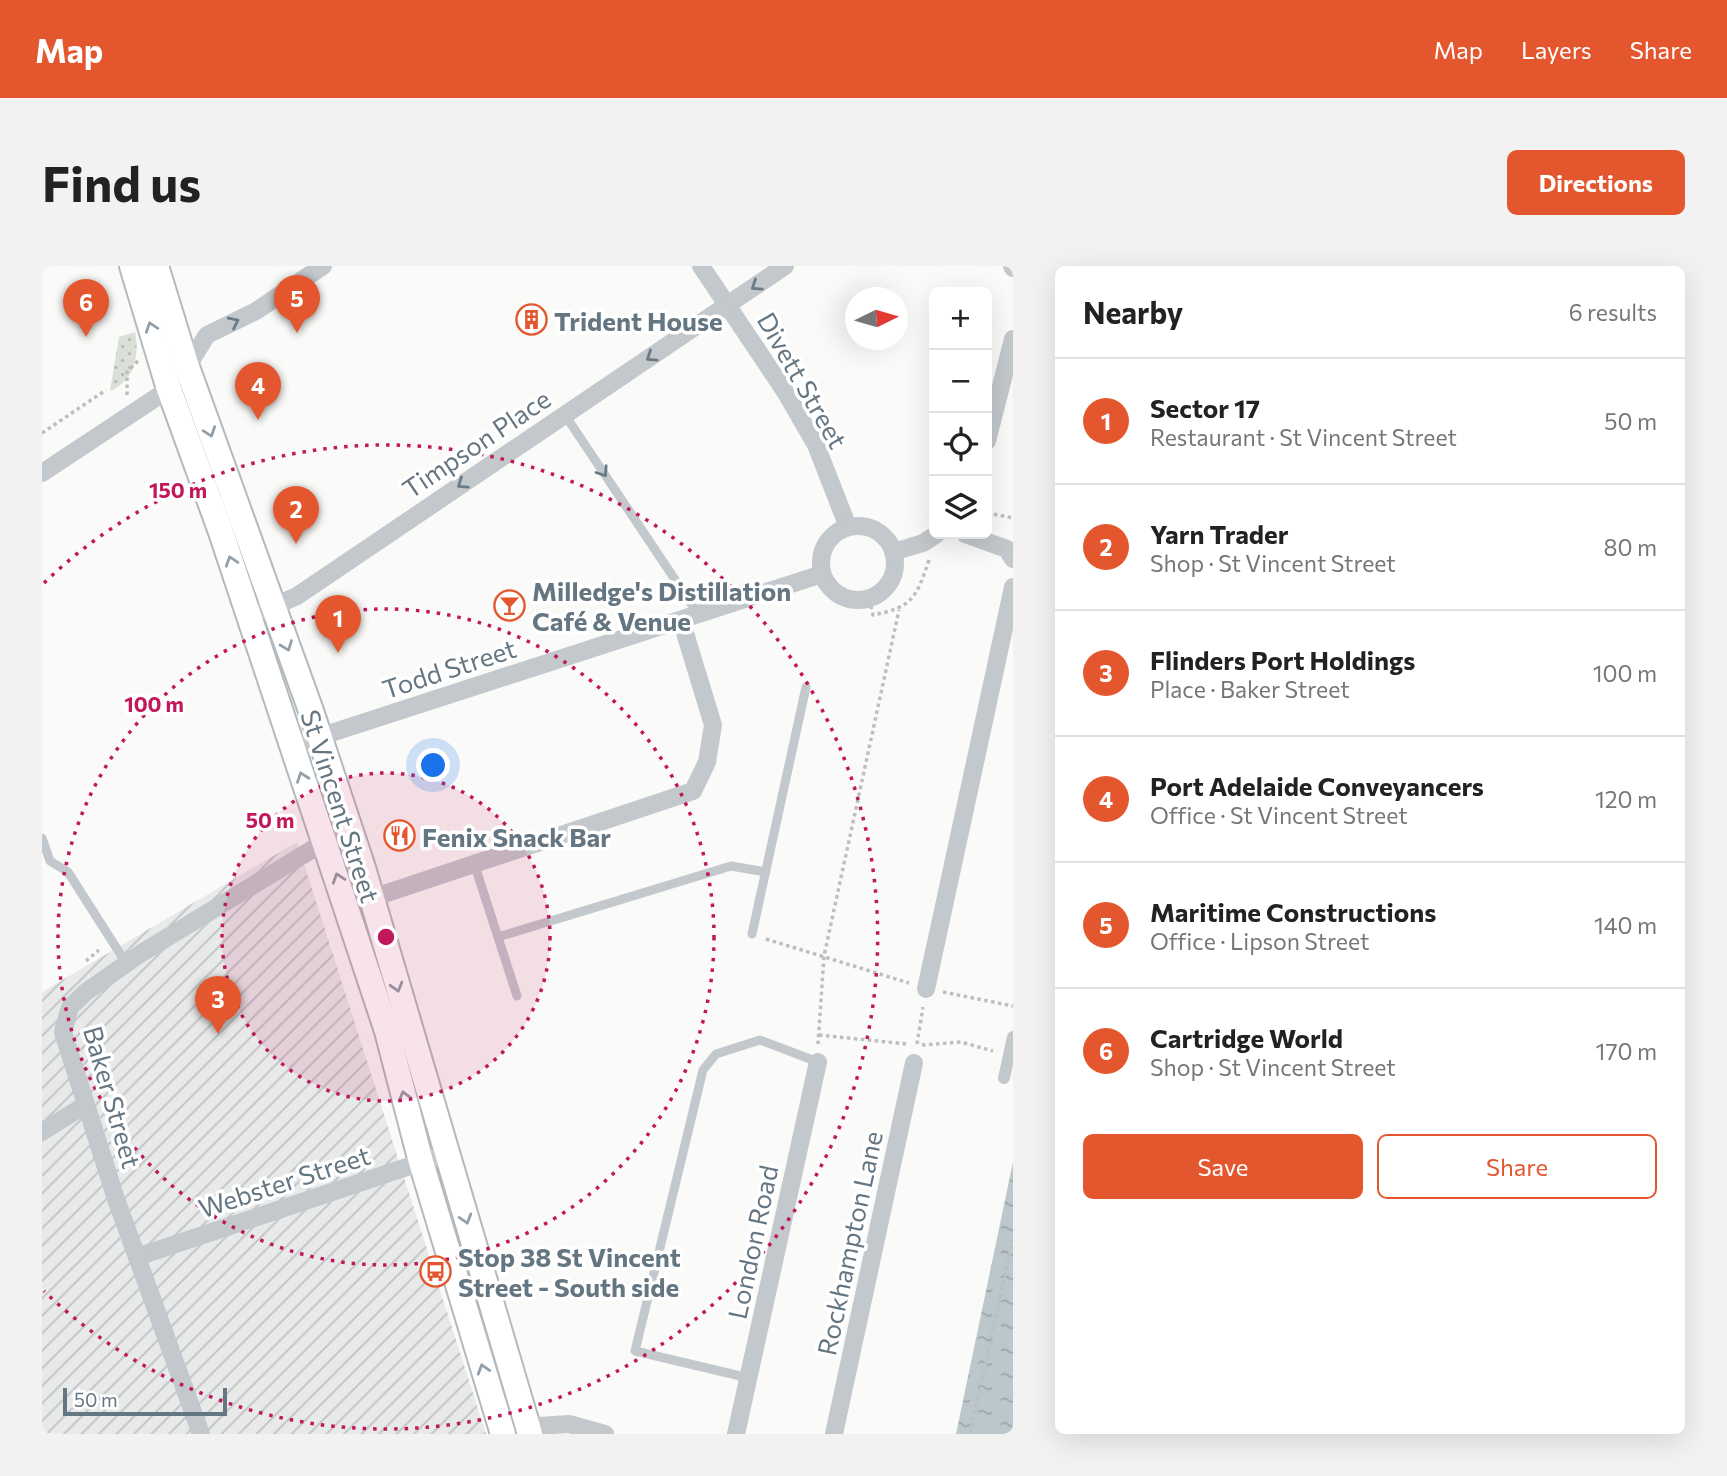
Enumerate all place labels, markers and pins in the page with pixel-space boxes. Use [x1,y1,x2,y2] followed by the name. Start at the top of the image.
[274,275,320,333] pin: 5
[63,279,109,337] pin: 6
[514,303,548,337] building icon: Trident House
[554,305,723,336] place label: Trident House
[235,362,281,420] pin: 4
[273,486,319,544] pin: 2
[532,575,791,636] place label: Milledge's Distillation Café & Venue
[492,588,526,622] bar icon: Milledge's Distillation Café & Venue
[315,595,361,653] pin: 1
[382,819,416,853] restaurant icon: Fenix Snack Bar
[422,821,611,852] place label: Fenix Snack Bar
[374,925,398,949] centre of rings
[195,976,241,1034] pin: 3
[458,1241,681,1302] place label: Stop 38 St Vincent Street - South side
[418,1254,452,1288] bus stop icon: Stop 38 St Vincent Street - South side

